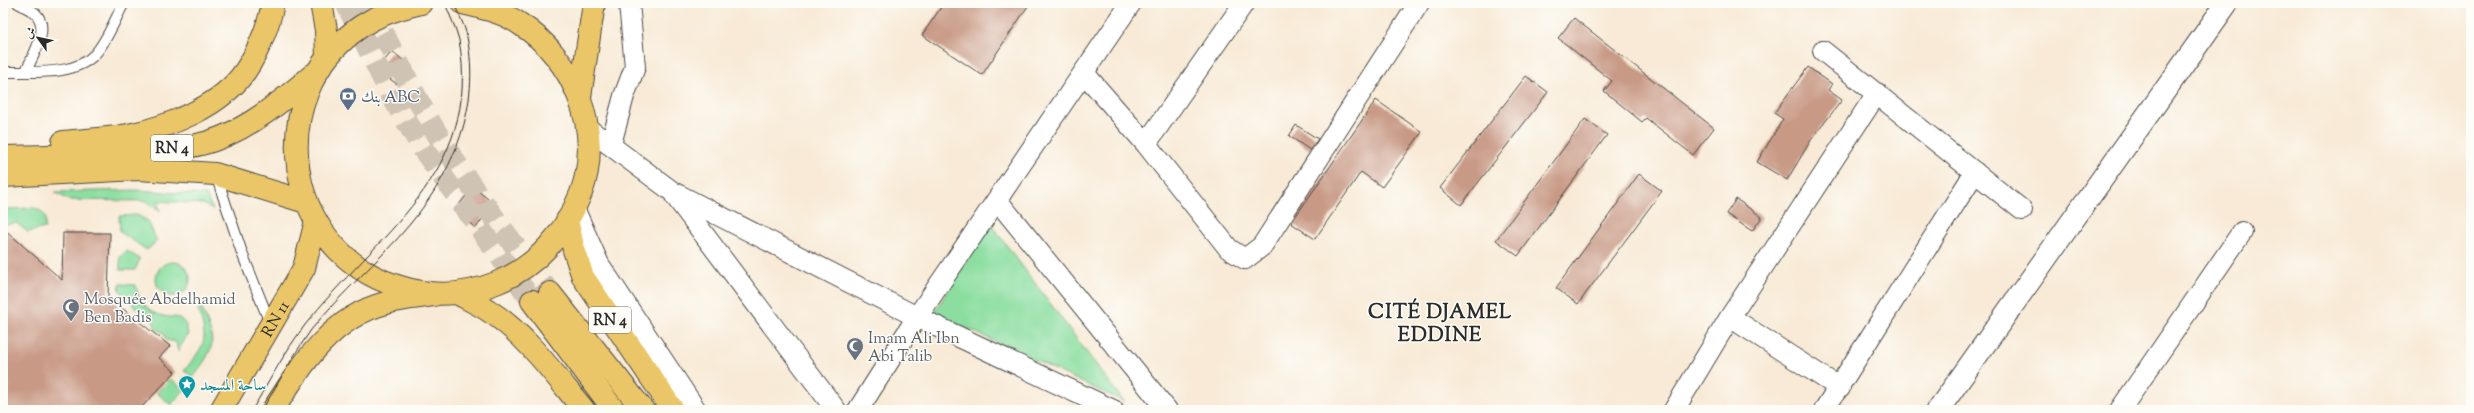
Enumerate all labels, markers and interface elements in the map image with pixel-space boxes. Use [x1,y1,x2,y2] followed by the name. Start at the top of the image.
[18,18,58,58] north arrow
[21,24,40,42] text: ش
[338,86,358,111] bank icon: بنك ABC
[361,87,420,110] place label: بنك ABC
[151,135,193,161] road number: RN 4
[84,289,236,330] place label: Mosquée Abdelhamid Ben Badis
[61,297,81,322] mosque icon: Mosquée Abdelhamid Ben Badis
[257,297,297,342] street label: RN 11
[1368,298,1512,351] district label: CITÉ DJAMEL EDDINE
[589,307,631,333] road number: RN 4
[868,328,960,369] place label: Imam Ali Ibn Abi Talib
[845,336,865,361] mosque icon: Imam Ali Ibn Abi Talib
[177,374,197,399] place icon: ساحة المسجد
[200,375,266,398] place label: ساحة المسجد

